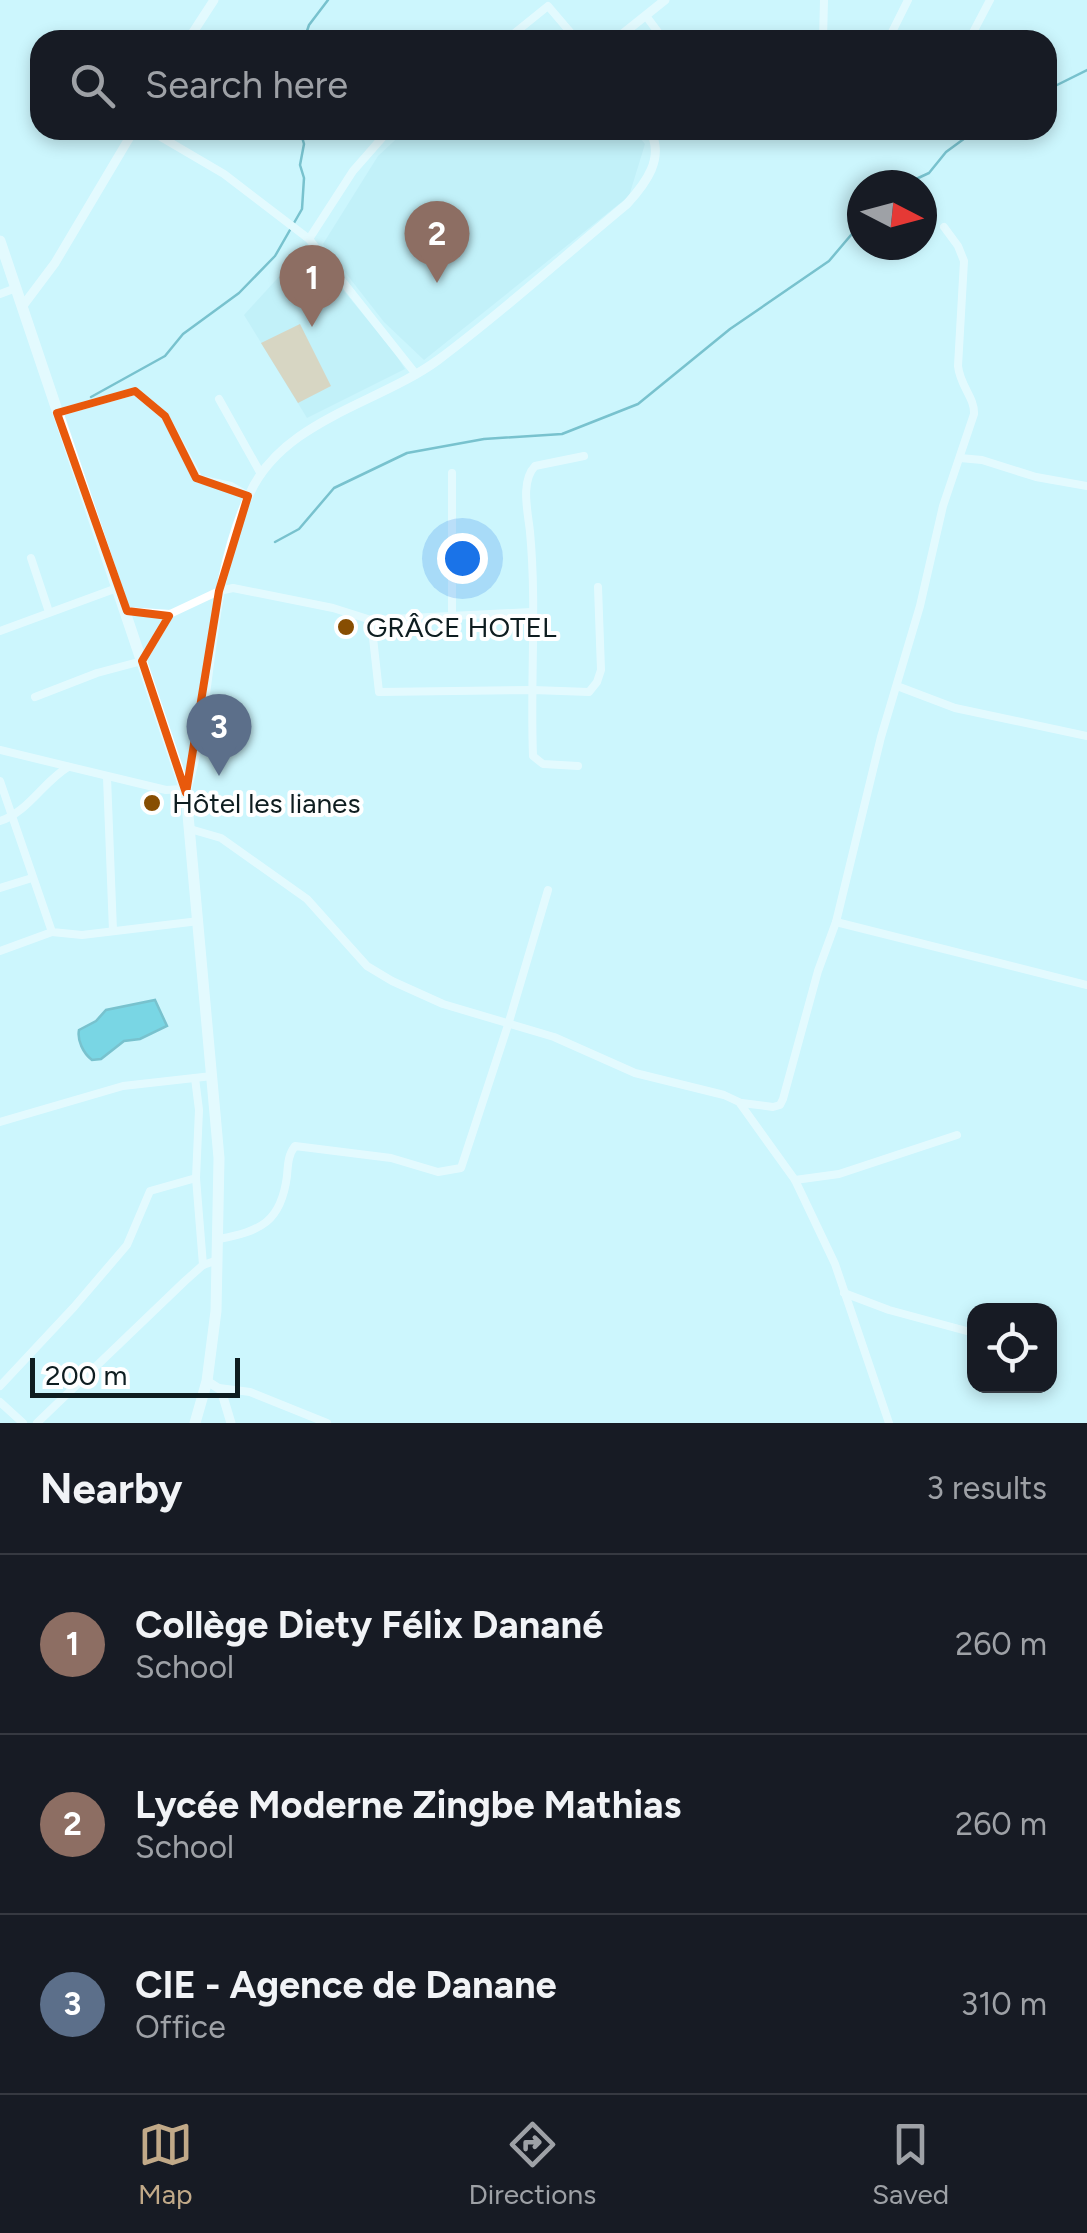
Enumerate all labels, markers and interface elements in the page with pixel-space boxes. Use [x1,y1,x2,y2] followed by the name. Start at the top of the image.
[30,30,1057,140] search box
[65,58,120,113] icon: search
[145,62,348,108] text: Search here
[847,170,937,260] north arrow
[404,200,470,283] pin: 2
[280,245,344,327] pin: 1
[437,533,488,584] your location
[366,610,557,644] place label: GRÂCE HOTEL
[335,616,357,638] marker: GRÂCE HOTEL
[186,694,252,776] pin: 3
[172,786,360,820] place label: Hôtel les lianes
[141,792,163,814] marker: Hôtel les lianes
[967,1303,1057,1393] map controls
[967,1303,1057,1393] button: locate
[30,1353,240,1398] scale bar
[45,1358,127,1392] text: 200 m
[40,1463,182,1514] text: Nearby
[927,1469,1047,1507] text: 3 results
[135,1602,603,1648] text: Collège Diety Félix Danané
[66,1625,79,1663] text: 1
[955,1625,1047,1663] text: 260 m
[135,1648,234,1686] text: School
[135,1782,681,1828] text: Lycée Moderne Zingbe Mathias
[63,1805,82,1843] text: 2
[955,1805,1047,1843] text: 260 m
[135,1828,234,1866] text: School
[135,1962,557,2008] text: CIE - Agence de Danane
[64,1985,81,2023] text: 3
[961,1985,1047,2023] text: 310 m
[135,2008,226,2046] text: Office
[138,2117,193,2211] tab: Map
[469,2117,596,2211] tab: Directions
[872,2117,949,2211] tab: Saved

